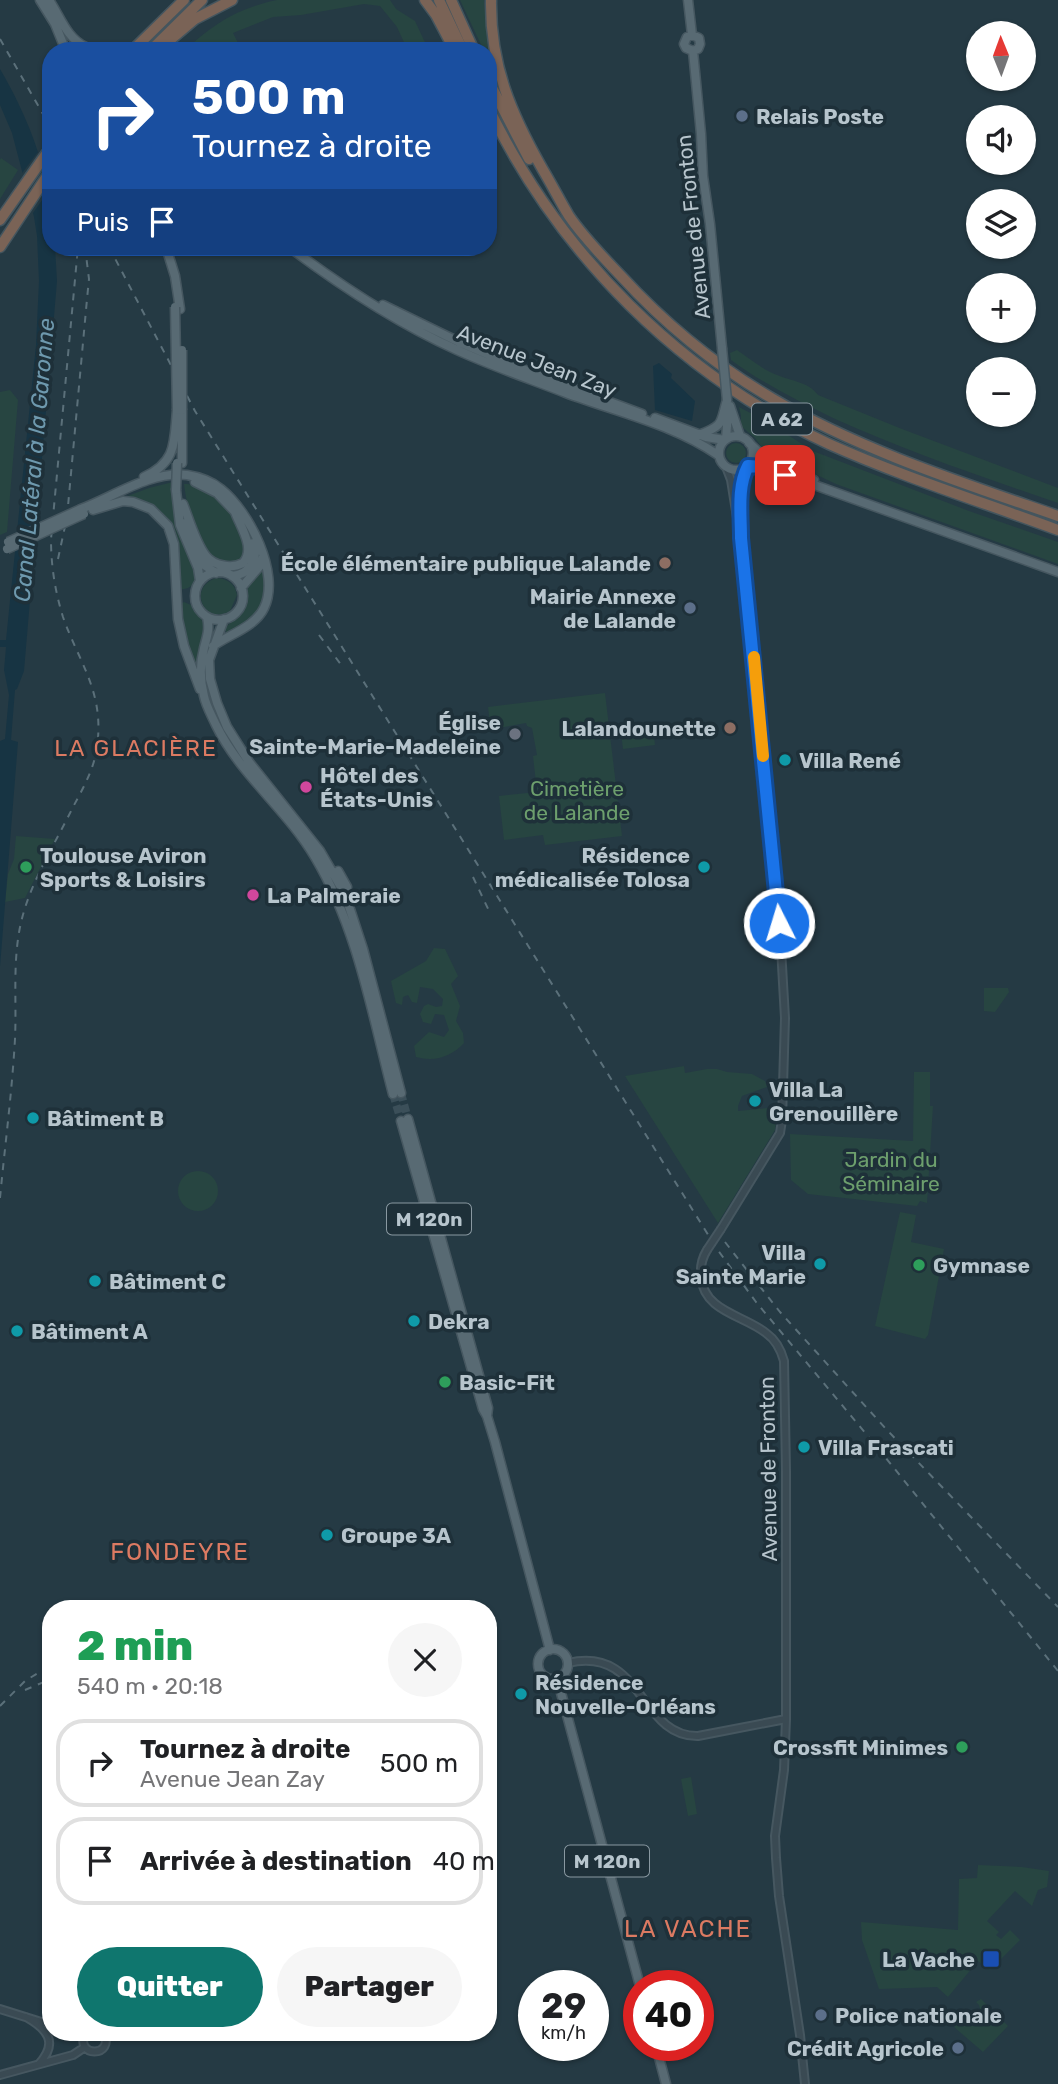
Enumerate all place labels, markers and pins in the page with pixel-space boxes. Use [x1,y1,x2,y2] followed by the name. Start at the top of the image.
[756,104,884,129] place label: Relais Poste
[734,108,750,124] marker: Relais Poste
[755,445,815,505] pin
[281,551,651,576] place label: École élémentaire publique Lalande
[657,555,673,571] marker: École élémentaire publique Lalande
[530,584,676,633] place label: Mairie Annexe de Lalande
[682,600,698,616] marker: Mairie Annexe de Lalande
[249,710,501,759] place label: Église Sainte-Marie-Madeleine
[562,716,716,741] place label: Lalandounette
[722,720,738,736] marker: Lalandounette
[507,726,523,742] marker: Église Sainte-Marie-Madeleine
[799,748,901,773] place label: Villa René
[777,752,793,768] marker: Villa René
[320,763,433,812] place label: Hôtel des États-Unis
[298,779,314,795] marker: Hôtel des États-Unis
[40,843,207,892] place label: Toulouse Aviron Sports & Loisirs
[495,843,690,892] place label: Résidence médicalisée Tolosa
[18,859,34,875] marker: Toulouse Aviron Sports & Loisirs
[696,859,712,875] marker: Résidence médicalisée Tolosa
[267,883,401,908] place label: La Palmeraie
[245,887,261,903] marker: La Palmeraie
[769,1077,898,1126] place label: Villa La Grenouillère
[747,1093,763,1109] marker: Villa La Grenouillère
[47,1106,164,1131] place label: Bâtiment B
[25,1110,41,1126] marker: Bâtiment B
[676,1240,806,1289] place label: Villa Sainte Marie
[933,1253,1030,1278] place label: Gymnase
[812,1256,828,1272] marker: Villa Sainte Marie
[911,1257,927,1273] marker: Gymnase
[109,1269,226,1294] place label: Bâtiment C
[87,1273,103,1289] marker: Bâtiment C
[428,1309,490,1334] place label: Dekra
[406,1313,422,1329] marker: Dekra
[31,1319,148,1344] place label: Bâtiment A
[9,1323,25,1339] marker: Bâtiment A
[459,1370,555,1395] place label: Basic-Fit
[437,1374,453,1390] marker: Basic-Fit
[818,1435,954,1460] place label: Villa Frascati
[796,1439,812,1455] marker: Villa Frascati
[341,1523,451,1548] place label: Groupe 3A
[319,1527,335,1543] marker: Groupe 3A
[535,1670,716,1719] place label: Résidence Nouvelle-Orléans
[513,1686,529,1702] marker: Résidence Nouvelle-Orléans
[773,1735,948,1760] place label: Crossfit Minimes
[954,1739,970,1755] marker: Crossfit Minimes
[882,1947,975,1972] place label: La Vache
[981,1949,1001,1969] marker: La Vache
[835,2003,1002,2028] place label: Police nationale
[813,2007,829,2023] marker: Police nationale
[787,2036,944,2061] place label: Crédit Agricole
[950,2040,966,2056] marker: Crédit Agricole

